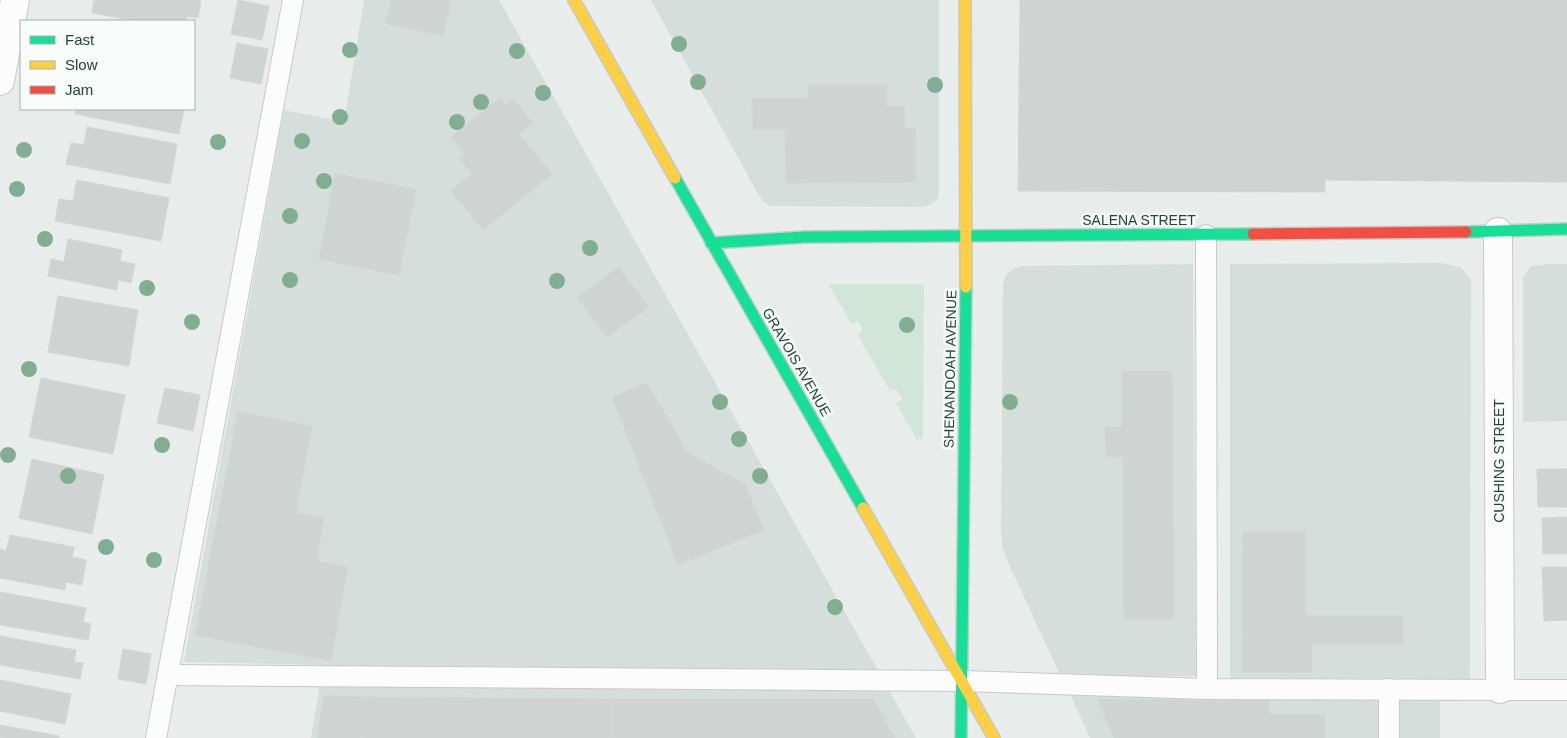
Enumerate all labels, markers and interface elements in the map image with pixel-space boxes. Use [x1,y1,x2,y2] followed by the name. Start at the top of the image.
[20,20,195,110] legend
[65,31,95,48] text: Fast
[65,56,98,73] text: Slow
[65,81,93,98] text: Jam
[1082,212,1196,228] street label: SALENA STREET
[941,290,959,448] street label: SHENANDOAH AVENUE
[759,305,835,419] street label: GRAVOIS AVENUE
[1491,399,1507,523] street label: CUSHING STREET

